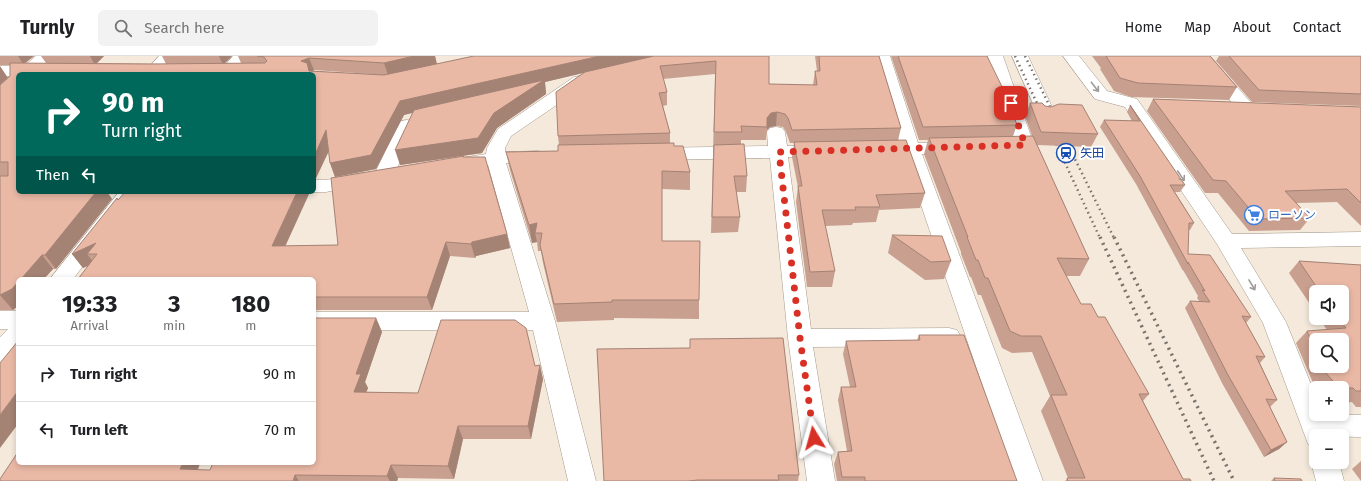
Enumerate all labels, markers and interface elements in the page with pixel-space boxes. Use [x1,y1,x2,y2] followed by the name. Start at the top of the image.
[98,10,378,46] search box
[20,16,74,39] text: Turnly
[112,17,134,39] icon: search
[144,19,224,37] text: Search here
[1125,19,1162,36] text: Home
[1184,19,1211,36] text: Map
[1233,19,1271,36] text: About
[1293,19,1341,36] text: Contact
[1091,81,1099,92] one-way arrow
[102,86,164,119] text: 90 m
[994,86,1028,120] pin
[36,88,88,140] icon: right
[1000,92,1022,114] icon: arrive
[102,120,182,142] text: Turn right
[1055,142,1077,164] station icon: 矢田
[1080,146,1104,160] place label: 矢田
[78,164,100,186] icon: left
[36,166,70,184] text: Then
[1177,171,1185,182] one-way arrow
[1243,204,1265,226] supermarket icon: ローソン
[1268,208,1316,222] place label: ローソン
[1248,279,1256,290] one-way arrow
[1309,285,1349,469] map controls
[1309,285,1349,325] button: sound
[62,290,117,318] text: 19:33
[168,290,181,318] text: 3
[231,290,270,318] text: 180
[70,318,109,333] text: Arrival
[163,318,186,333] text: min
[245,318,256,333] text: m
[1309,333,1349,373] button: search
[36,363,58,385] icon: right
[70,365,137,383] text: Turn right
[263,365,296,383] text: 90 m
[1309,381,1349,421] button: +
[793,417,835,459] position arrow
[36,419,58,441] icon: left
[70,421,128,439] text: Turn left
[264,421,296,439] text: 70 m
[1309,429,1349,469] button: −

